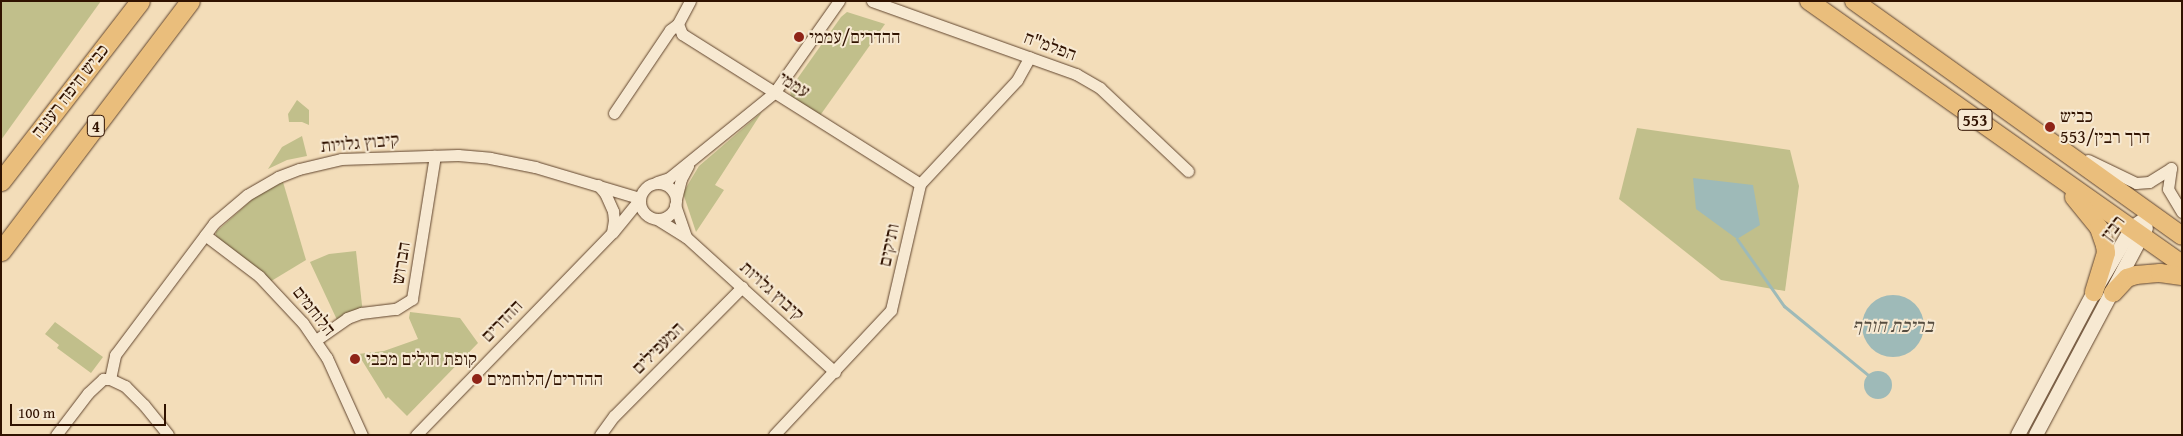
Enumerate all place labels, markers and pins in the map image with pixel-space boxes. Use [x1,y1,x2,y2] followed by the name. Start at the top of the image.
[809,26,901,48] place label: ההדרים/עממי
[793,31,805,43] marker: ההדרים/עממי
[2060,106,2150,148] place label: כביש 553/דרך רבין
[2044,121,2056,133] marker: כביש 553/דרך רבין
[366,348,477,370] place label: קופת חולים מכבי
[348,352,362,366] marker: קופת חולים מכבי
[487,368,603,390] place label: ההדרים/הלוחמים
[471,373,483,385] marker: ההדרים/הלוחמים

